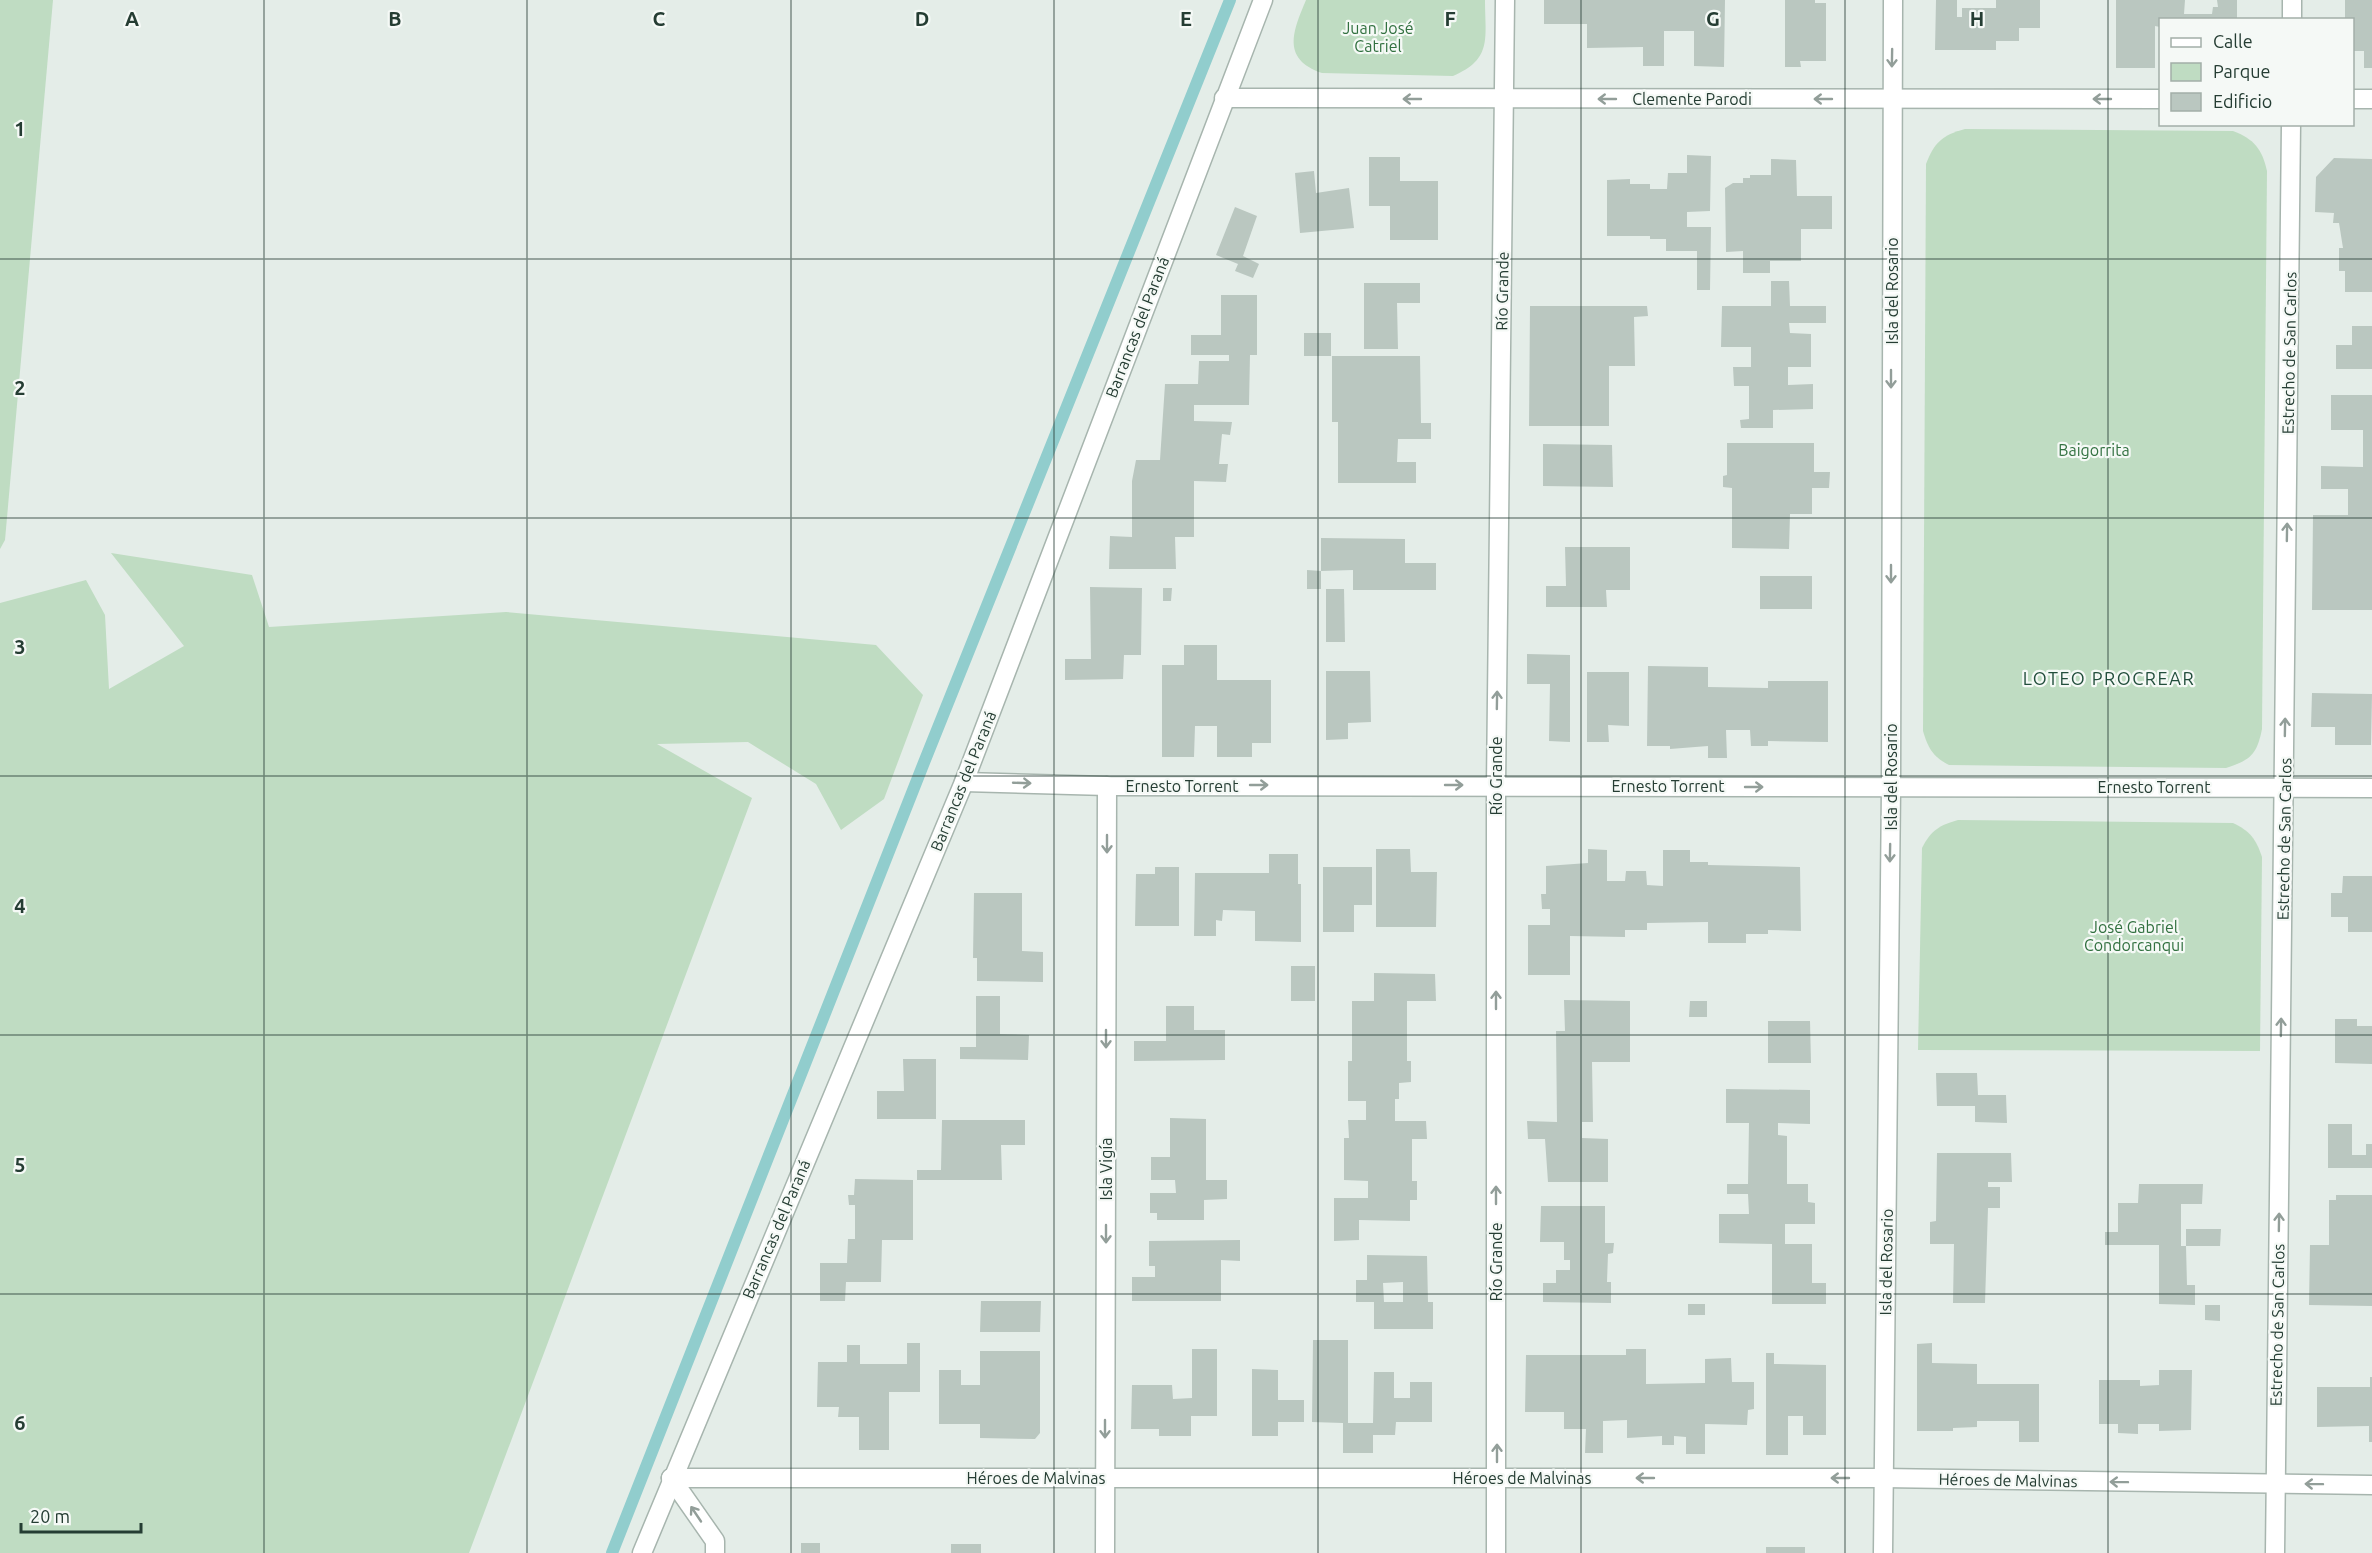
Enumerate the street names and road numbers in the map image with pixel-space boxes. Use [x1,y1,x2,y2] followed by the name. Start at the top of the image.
[1632,90,1752,108] street label: Clemente Parodi
[1883,238,1901,344] street label: Isla del Rosario
[1492,251,1512,331] street label: Río Grande
[1102,254,1172,400] street label: Barrancas del Paraná
[2279,272,2299,434] street label: Estrecho de San Carlos
[927,708,999,854] street label: Barrancas del Paraná
[1882,724,1900,830] street label: Isla del Rosario
[1487,736,1505,816] street label: Río Grande
[2274,758,2294,920] street label: Estrecho de San Carlos
[1125,777,1239,795] street label: Ernesto Torrent
[1611,777,1725,795] street label: Ernesto Torrent
[2097,778,2211,796] street label: Ernesto Torrent
[1097,1137,1115,1201] street label: Isla Vigía
[739,1157,813,1301] street label: Barrancas del Paraná
[1876,1208,1896,1316] street label: Isla del Rosario
[1487,1222,1505,1302] street label: Río Grande
[2267,1244,2287,1406] street label: Estrecho de San Carlos
[967,1469,1106,1487] street label: Héroes de Malvinas
[1453,1469,1592,1487] street label: Héroes de Malvinas
[1938,1470,2078,1490] street label: Héroes de Malvinas

